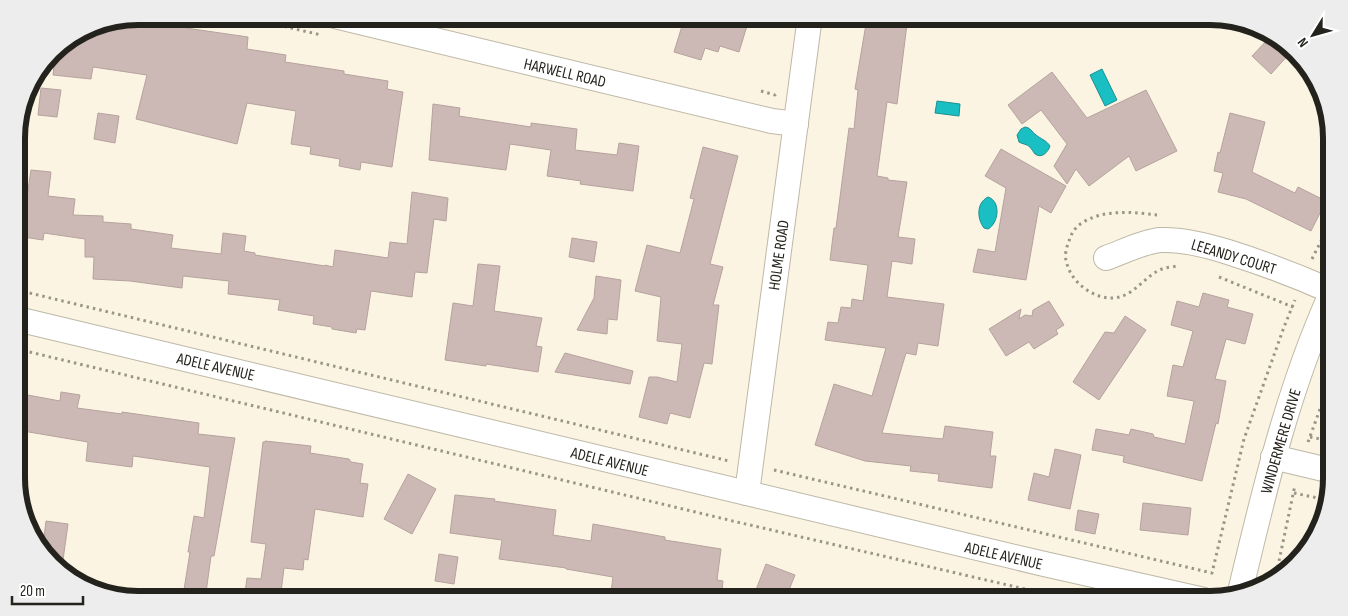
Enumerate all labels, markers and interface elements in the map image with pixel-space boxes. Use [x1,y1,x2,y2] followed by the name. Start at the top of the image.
[1288,10,1338,60] north arrow
[1294,34,1312,51] text: N
[522,55,608,92] street label: HARWELL ROAD
[765,219,794,291] street label: HOLME ROAD
[1189,235,1279,280] street label: LEEANDY COURT
[174,349,256,386] street label: ADELE AVENUE
[1257,387,1306,496] street label: WINDERMERE DRIVE
[568,443,650,481] street label: ADELE AVENUE
[962,538,1044,575] street label: ADELE AVENUE
[12,574,84,606] scale bar
[20,582,45,601] text: 20 m

